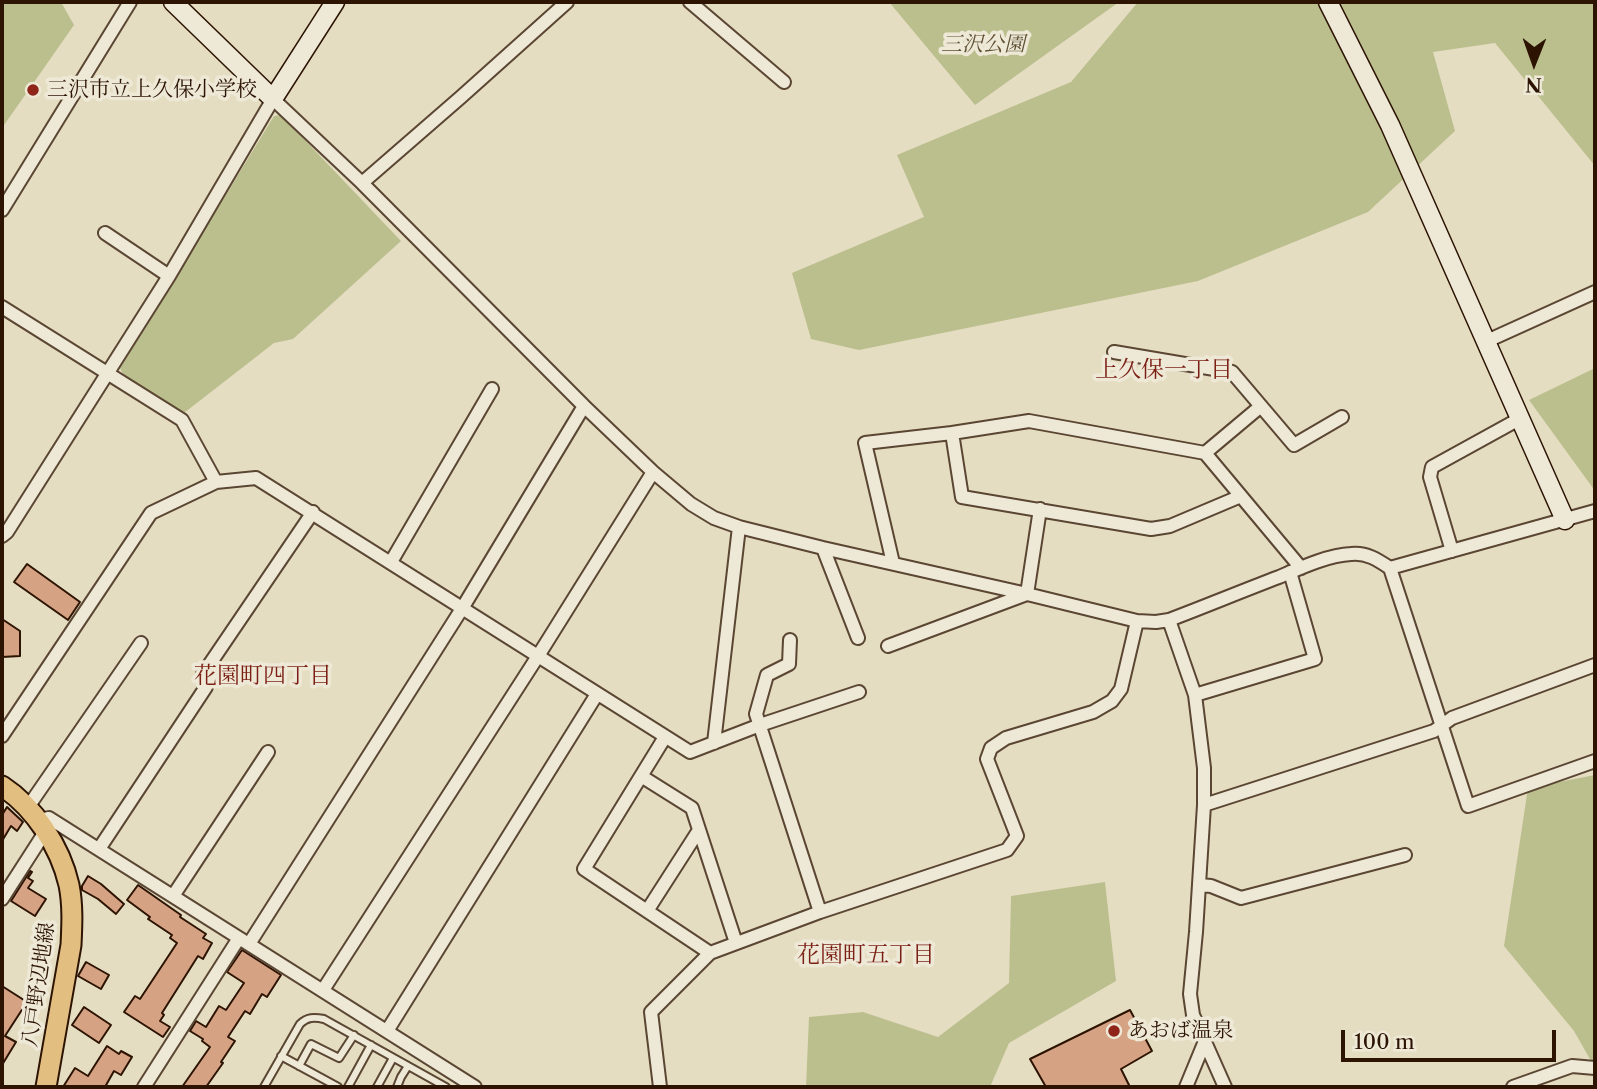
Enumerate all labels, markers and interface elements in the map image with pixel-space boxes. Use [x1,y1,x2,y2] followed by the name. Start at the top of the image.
[1499,28,1569,98] north arrow
[941,32,1025,58] park label: 三沢公園
[1525,73,1542,96] text: N
[47,77,257,103] place label: 三沢市立上久保小学校
[25,82,41,98] marker: 三沢市立上久保小学校
[1095,356,1233,384] district label: 上久保一丁目
[194,662,332,690] district label: 花園町四丁目
[18,921,60,1049] street label: 八戸野辺地線
[797,941,935,969] district label: 花園町五丁目
[1345,1016,1560,1060] scale bar
[1128,1018,1233,1044] place label: あおば温泉
[1106,1023,1122,1039] marker: あおば温泉
[1354,1029,1415,1054] text: 100 m

